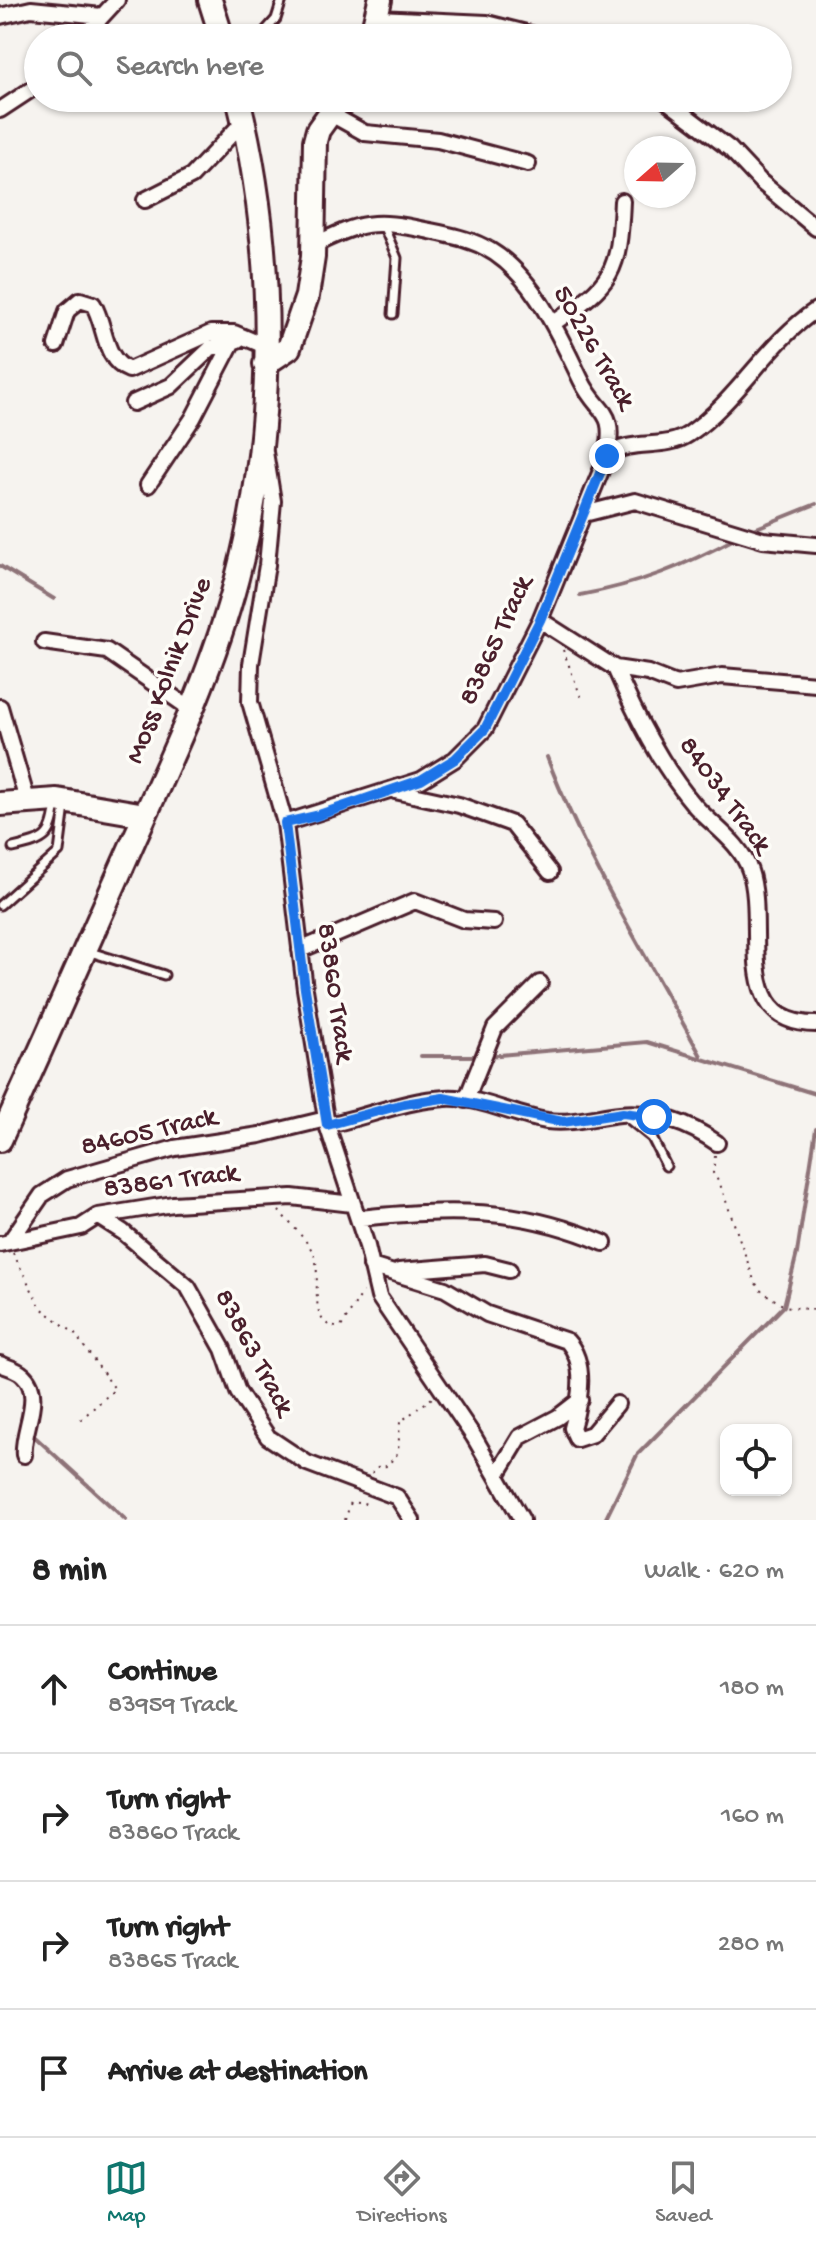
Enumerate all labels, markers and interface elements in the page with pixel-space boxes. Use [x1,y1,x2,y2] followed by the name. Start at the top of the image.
[24,24,792,112] search box
[52,46,96,90] icon: search
[116,51,264,86] text: Search here
[624,136,696,208] north arrow
[544,280,643,418] street label: 50226 Track
[589,438,625,474] route end
[453,569,542,711] street label: 83865 Track
[119,573,221,769] street label: Moss Kolnik Drive
[670,731,779,863] street label: 84034 Track
[308,921,360,1067] street label: 83860 Track
[636,1099,672,1135] route start
[78,1101,223,1165] street label: 84605 Track
[102,1157,243,1207] street label: 83861 Track
[206,1284,301,1424] street label: 83863 Track
[720,1424,792,1496] map controls
[720,1424,792,1496] button: locate
[32,1552,106,1592] text: 8 min
[644,1557,784,1588] text: Walk · 620 m
[108,1656,217,1691] text: Continue
[32,1667,76,1711] icon: ahead
[720,1674,784,1705] text: 180 m
[108,1691,236,1722] text: 83959 Track
[108,1784,228,1819] text: Turn right
[32,1795,76,1839] icon: right
[721,1802,784,1833] text: 160 m
[108,1819,238,1850] text: 83860 Track
[108,1912,228,1947] text: Turn right
[32,1923,76,1967] icon: right
[718,1930,784,1961] text: 280 m
[108,1947,237,1978] text: 83865 Track
[32,2051,76,2095] icon: arrive
[108,2056,368,2091] text: Arrive at destination
[104,2156,148,2230] tab: Map
[357,2156,447,2230] tab: Directions
[655,2156,712,2230] tab: Saved

